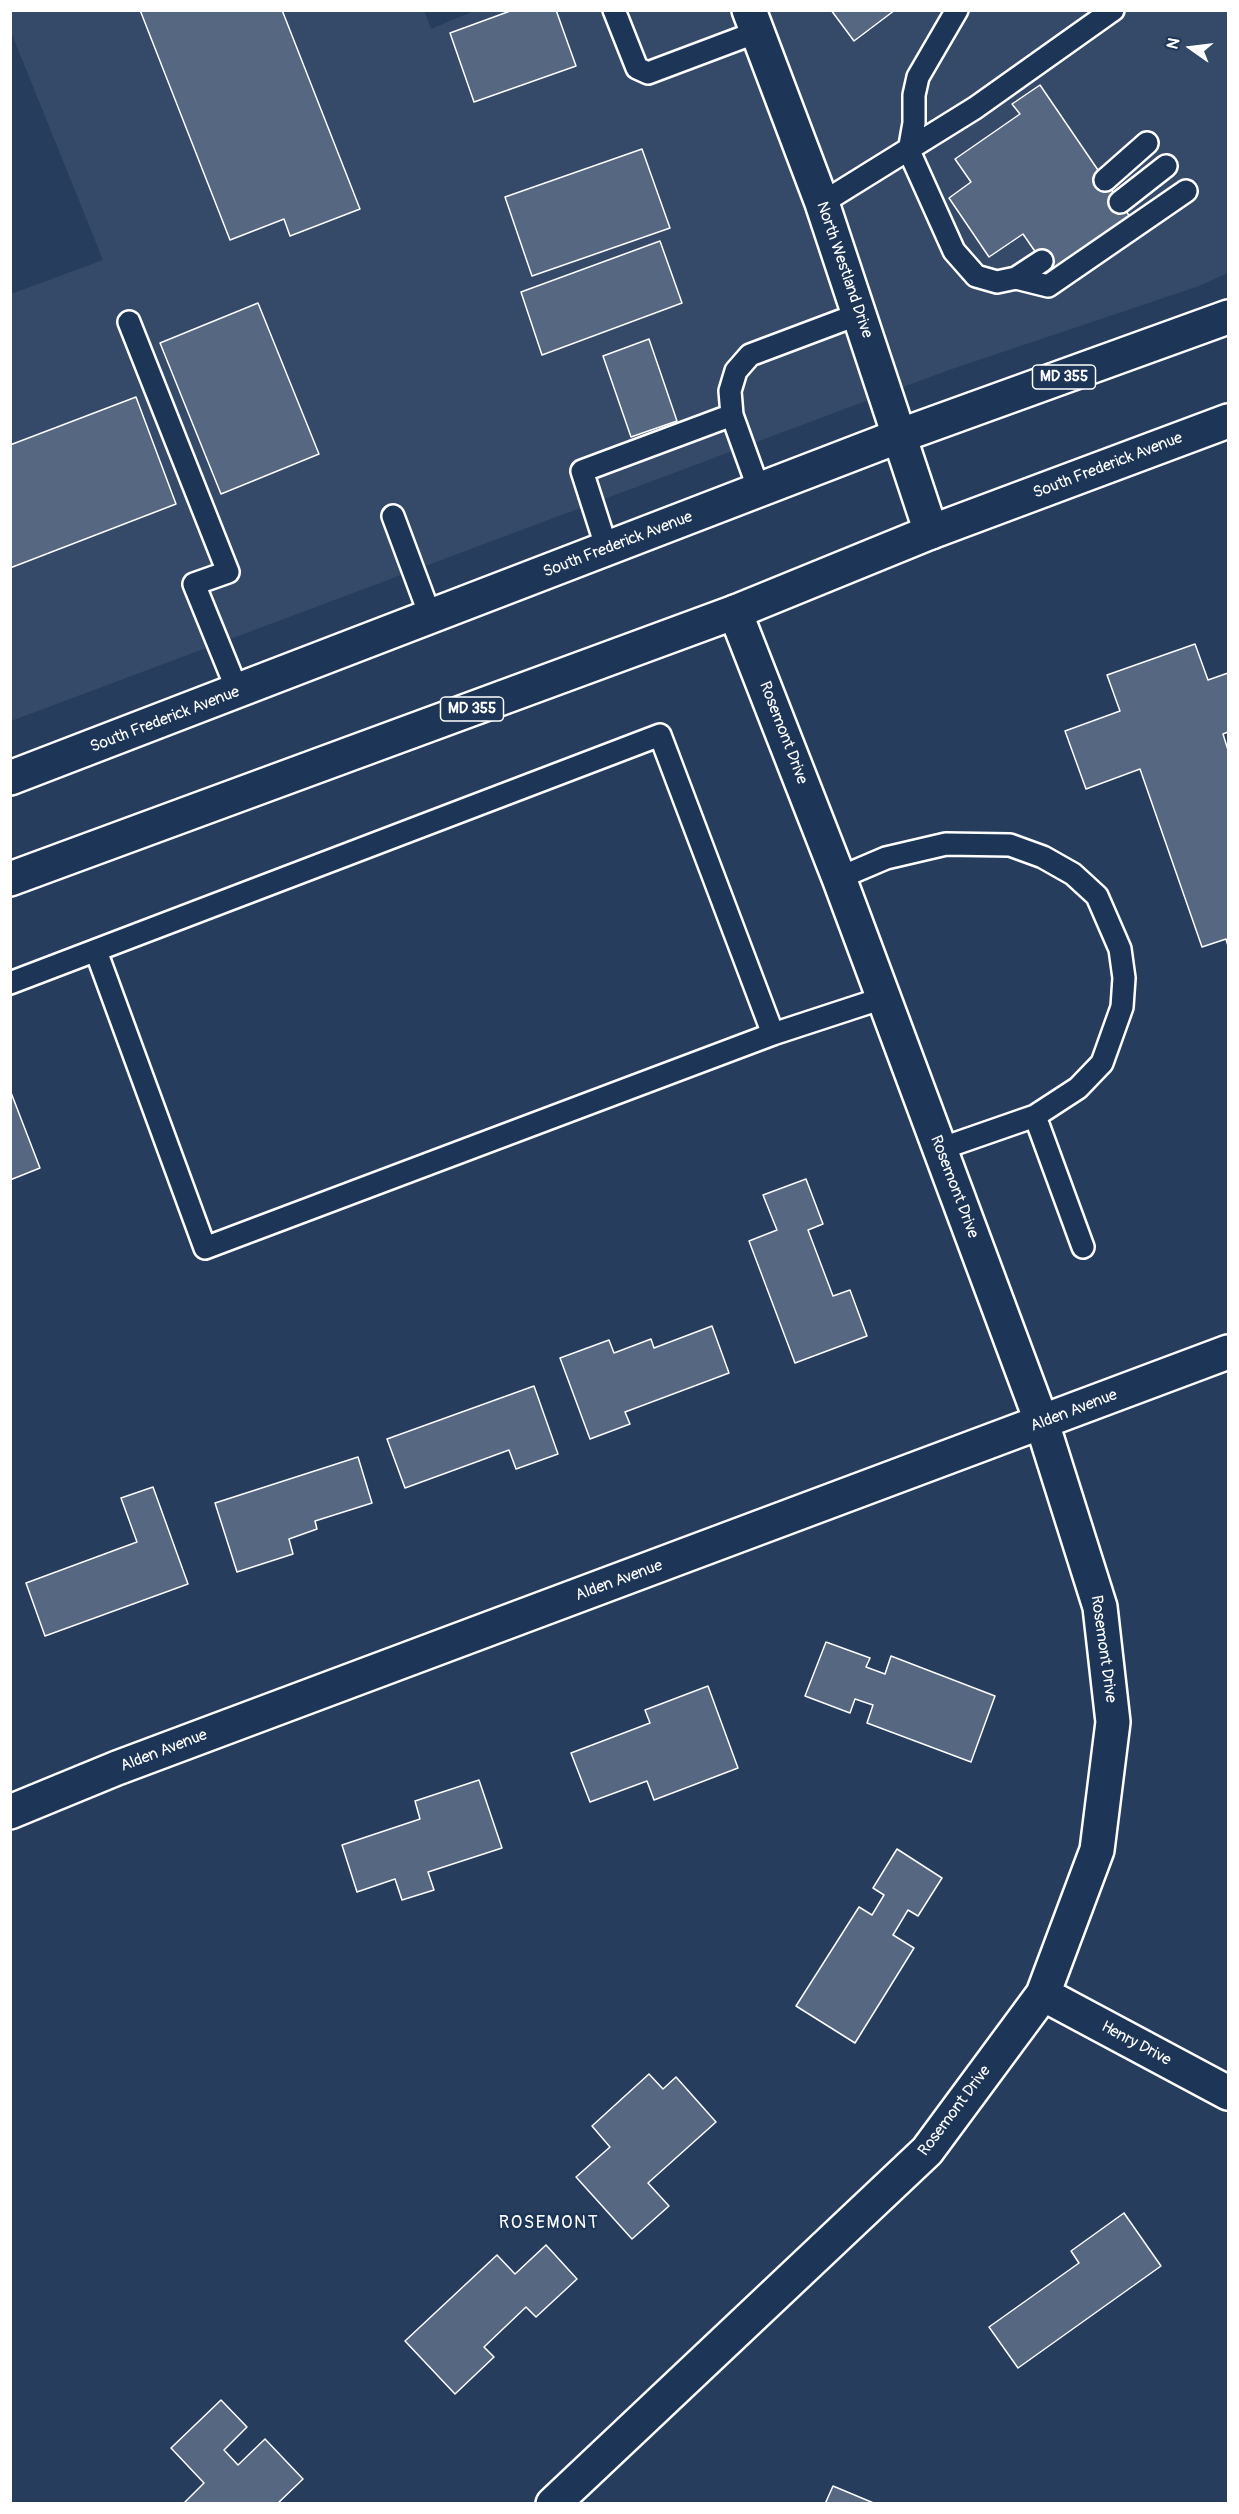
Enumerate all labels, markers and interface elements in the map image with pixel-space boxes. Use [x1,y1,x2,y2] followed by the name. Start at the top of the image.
[1161,18,1221,78] north arrow
[1163,36,1185,51] text: N
[812,199,876,341] street label: North Westland Drive
[1032,365,1096,389] road number: MD 355
[1031,429,1185,503] street label: South Frederick Avenue
[541,508,695,582] street label: South Frederick Avenue
[755,679,811,787] street label: Rosemont Drive
[88,683,242,757] street label: South Frederick Avenue
[440,697,504,721] road number: MD 355
[926,1133,982,1241] street label: Rosemont Drive
[1028,1386,1120,1436] street label: Alden Avenue
[573,1556,665,1606] street label: Alden Avenue
[1086,1594,1120,1704] street label: Rosemont Drive
[118,1726,210,1776] street label: Alden Avenue
[1098,2018,1174,2070] street label: Henry Drive
[915,2062,995,2160] street label: Rosemont Drive
[499,2212,599,2234] district label: ROSEMONT

